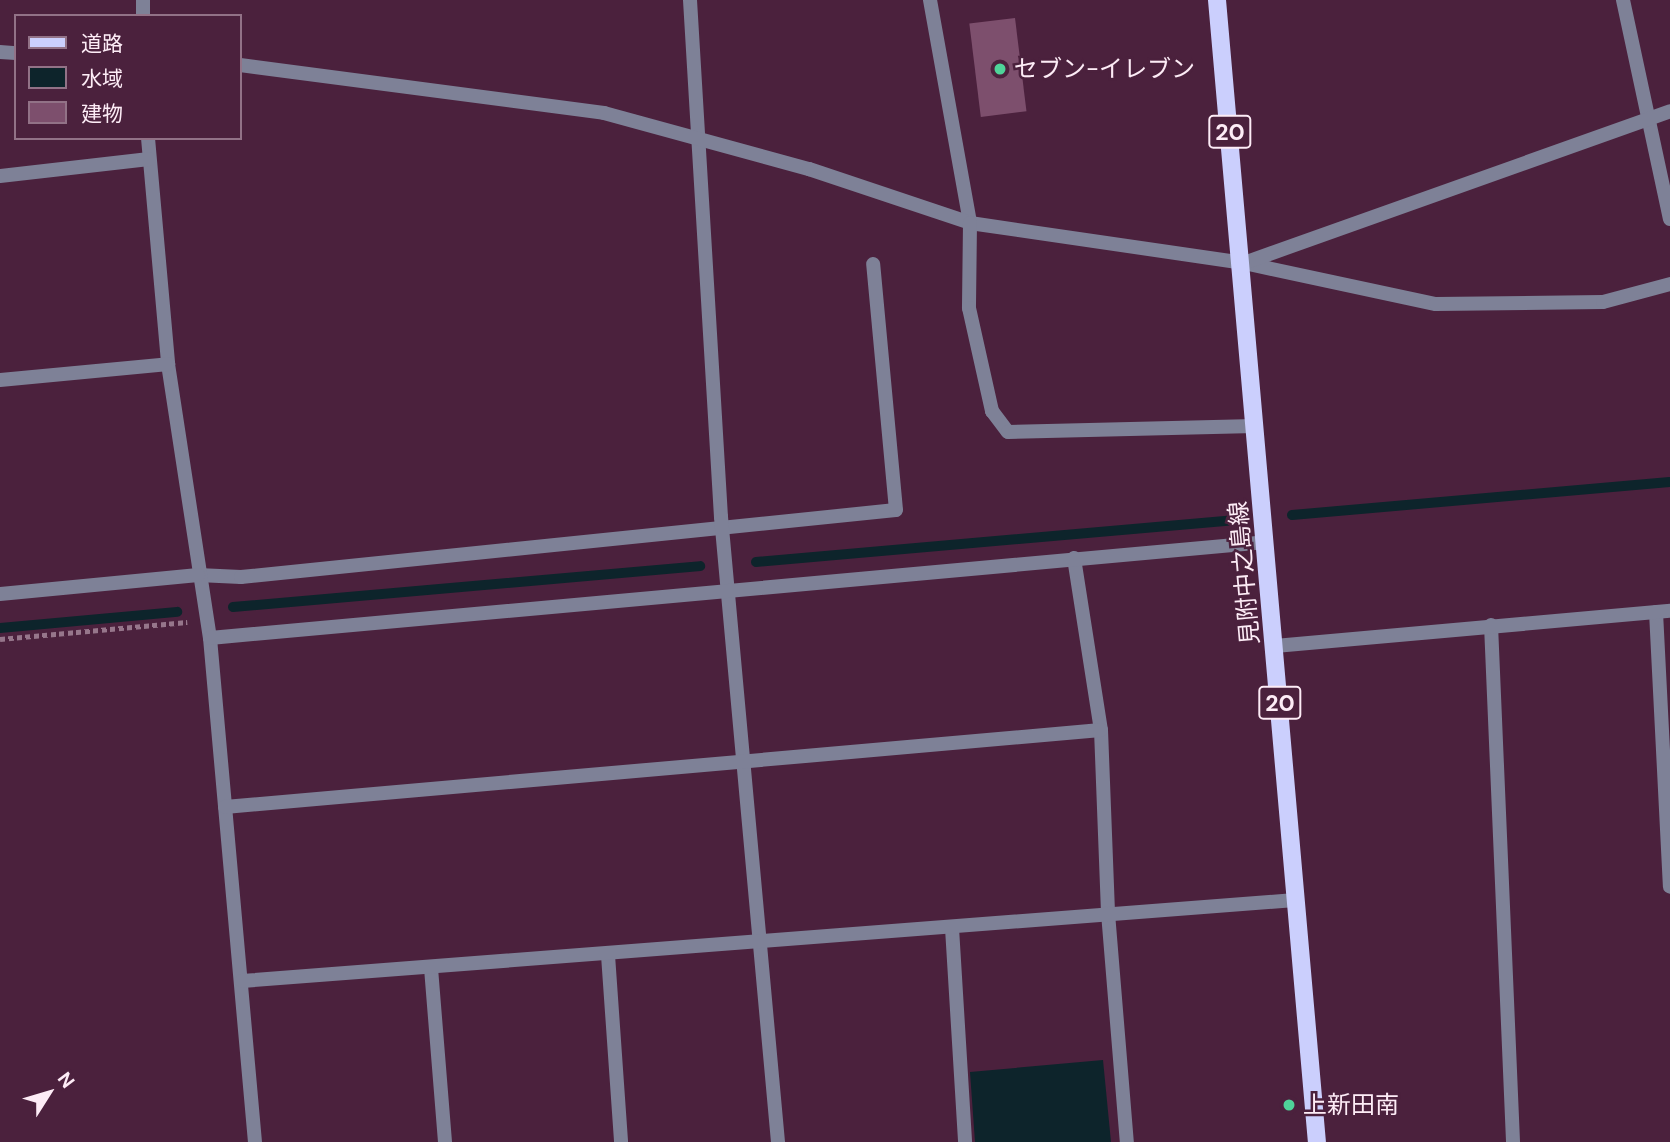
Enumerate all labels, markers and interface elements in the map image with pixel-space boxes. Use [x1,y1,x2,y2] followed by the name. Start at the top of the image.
[14,14,242,140] legend
[81,30,123,58] text: 道路
[1014,55,1195,83] place label: セブン-イレブン
[992,61,1008,77] marker: セブン-イレブン
[81,65,123,93] text: 水域
[81,100,123,128] text: 建物
[1207,113,1253,152] road number: 20
[1223,500,1265,646] street label: 見附中之島線
[1257,684,1303,722] road number: 20
[14,1058,84,1128] north arrow
[52,1067,80,1093] text: N
[1303,1091,1399,1119] place label: 上新田南
[1281,1097,1297,1113] marker: 上新田南

